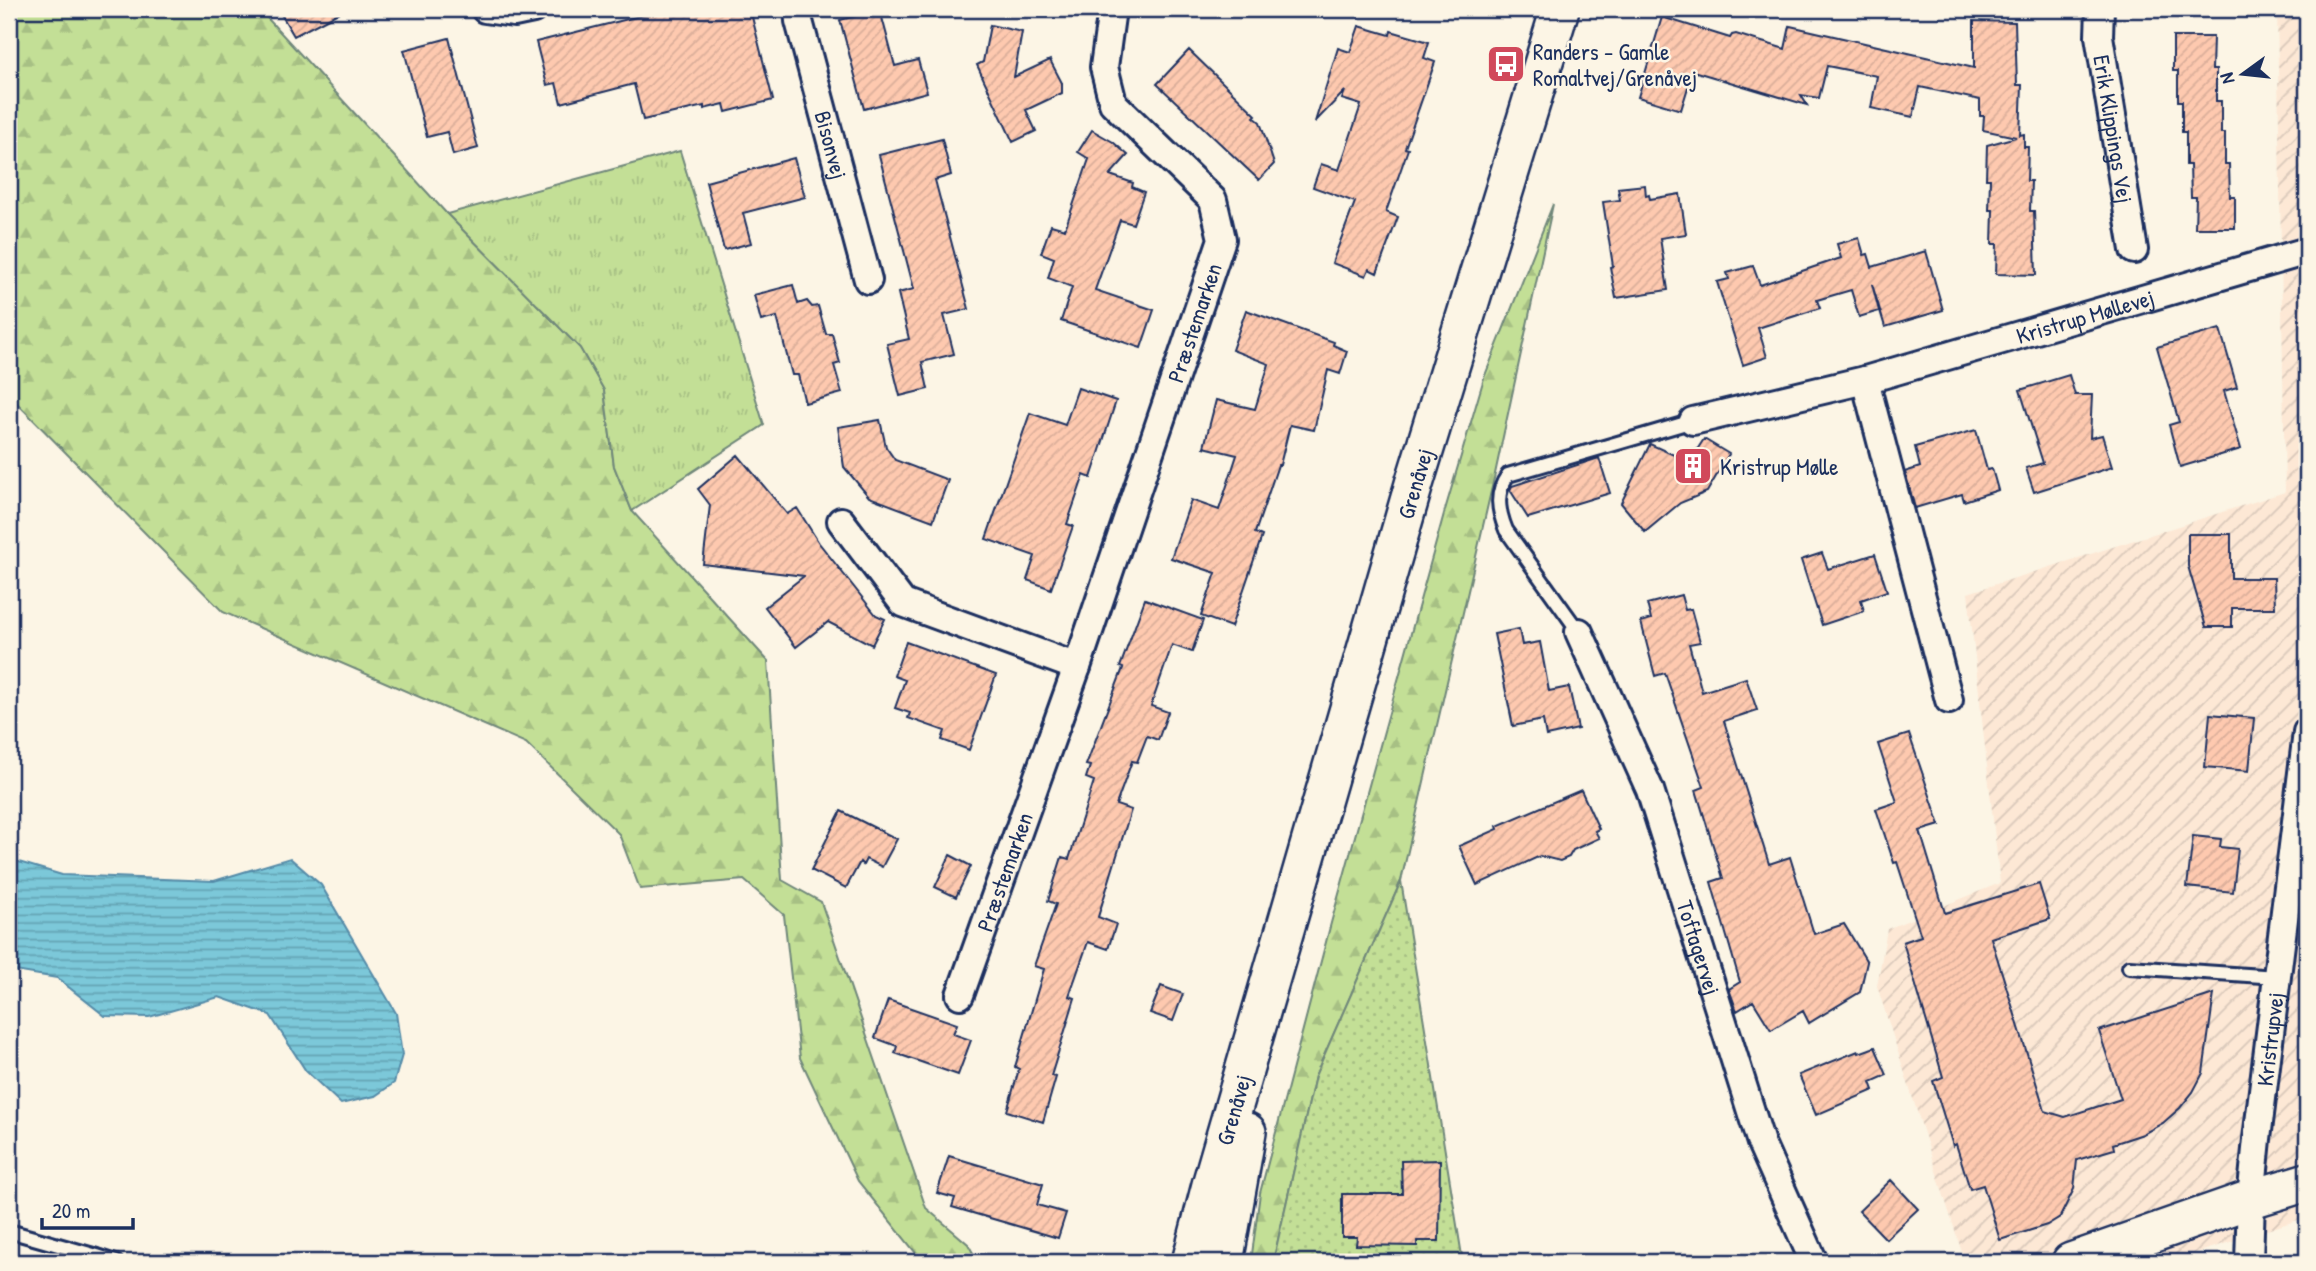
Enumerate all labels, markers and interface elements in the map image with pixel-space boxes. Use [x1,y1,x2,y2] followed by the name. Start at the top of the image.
[1533,36,1697,93] place label: Randers - Gamle Romaltvej/Grenåvej
[2208,38,2278,108] north arrow
[1485,43,1527,85] bus stop icon: Randers - Gamle Romaltvej/Grenåvej
[2087,52,2142,205] street label: Erik Klippings Vej
[2213,70,2240,87] text: N
[808,107,856,182] street label: Bisonvej
[1159,259,1228,386] street label: Præstemarken
[2012,281,2158,351] street label: Kristrup Møllevej
[1389,444,1440,522] street label: Grenåvej
[1672,445,1714,487] building icon: Kristrup Mølle
[1720,451,1838,482] place label: Kristrup Mølle
[969,808,1039,935] street label: Præstemarken
[1670,896,1729,998] street label: Toftagervej
[2248,990,2290,1088] street label: Kristrupvej
[1208,1071,1258,1149] street label: Grenåvej
[42,1187,133,1231] scale bar
[52,1196,90,1225] text: 20 m

